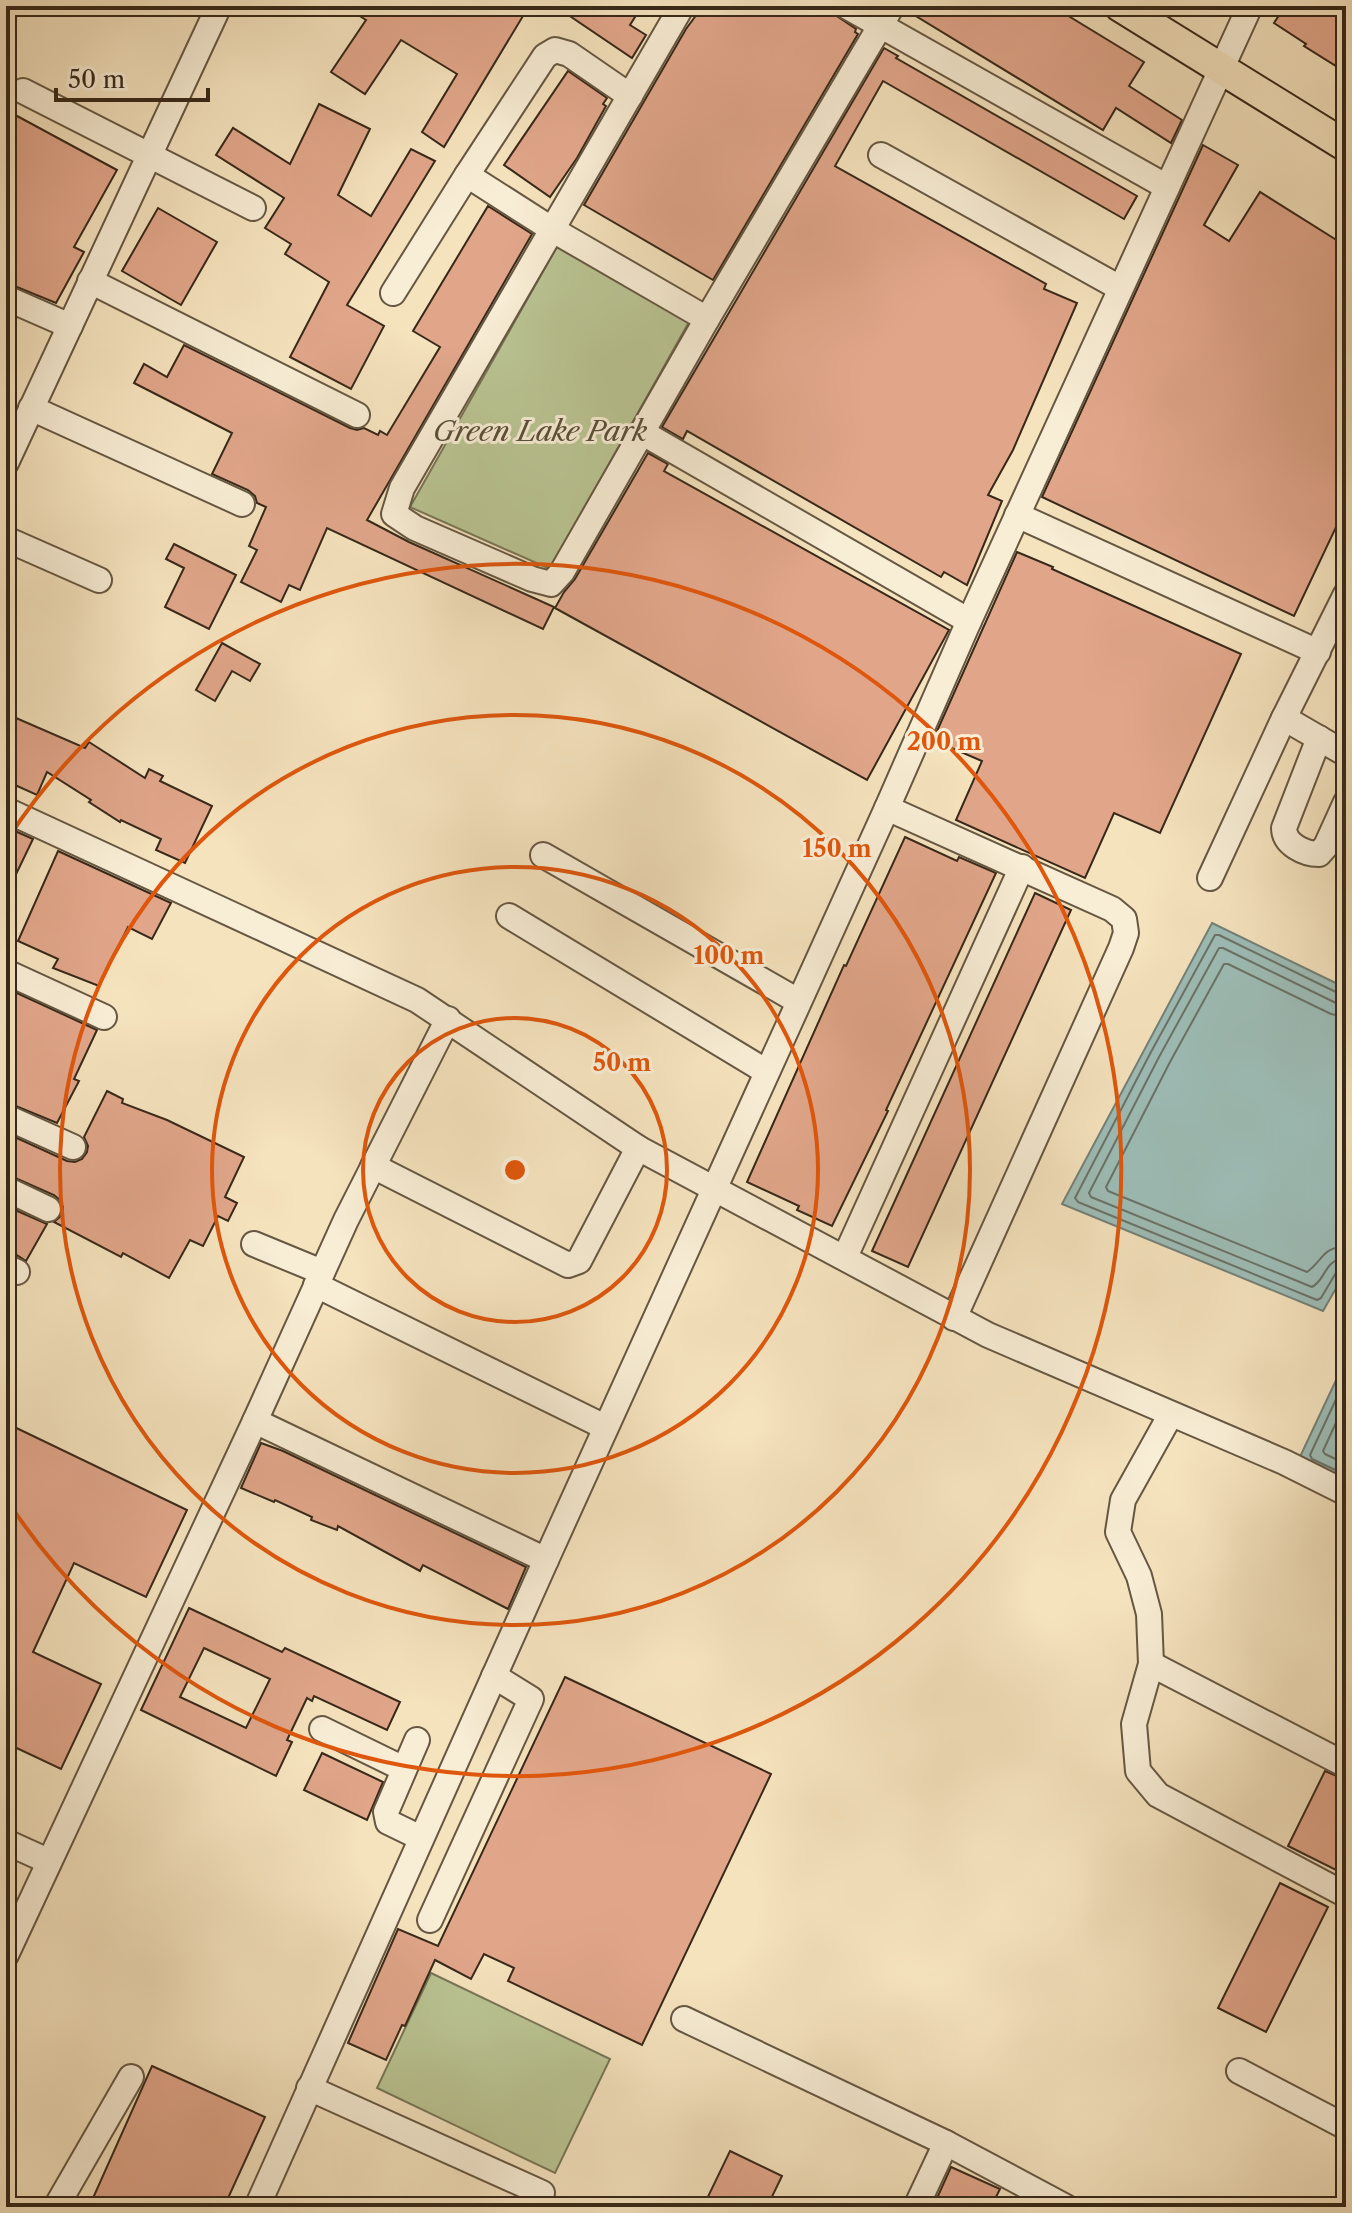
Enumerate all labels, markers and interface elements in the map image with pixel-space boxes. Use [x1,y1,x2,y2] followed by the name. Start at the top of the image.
[56,52,208,102] scale bar
[68,65,125,94] text: 50 m
[433,414,648,448] park label: Green Lake Park
[907,727,981,756] text: 200 m
[802,834,872,863] text: 150 m
[693,941,765,970] text: 100 m
[593,1048,651,1077] text: 50 m
[501,1156,529,1184] centre of rings

